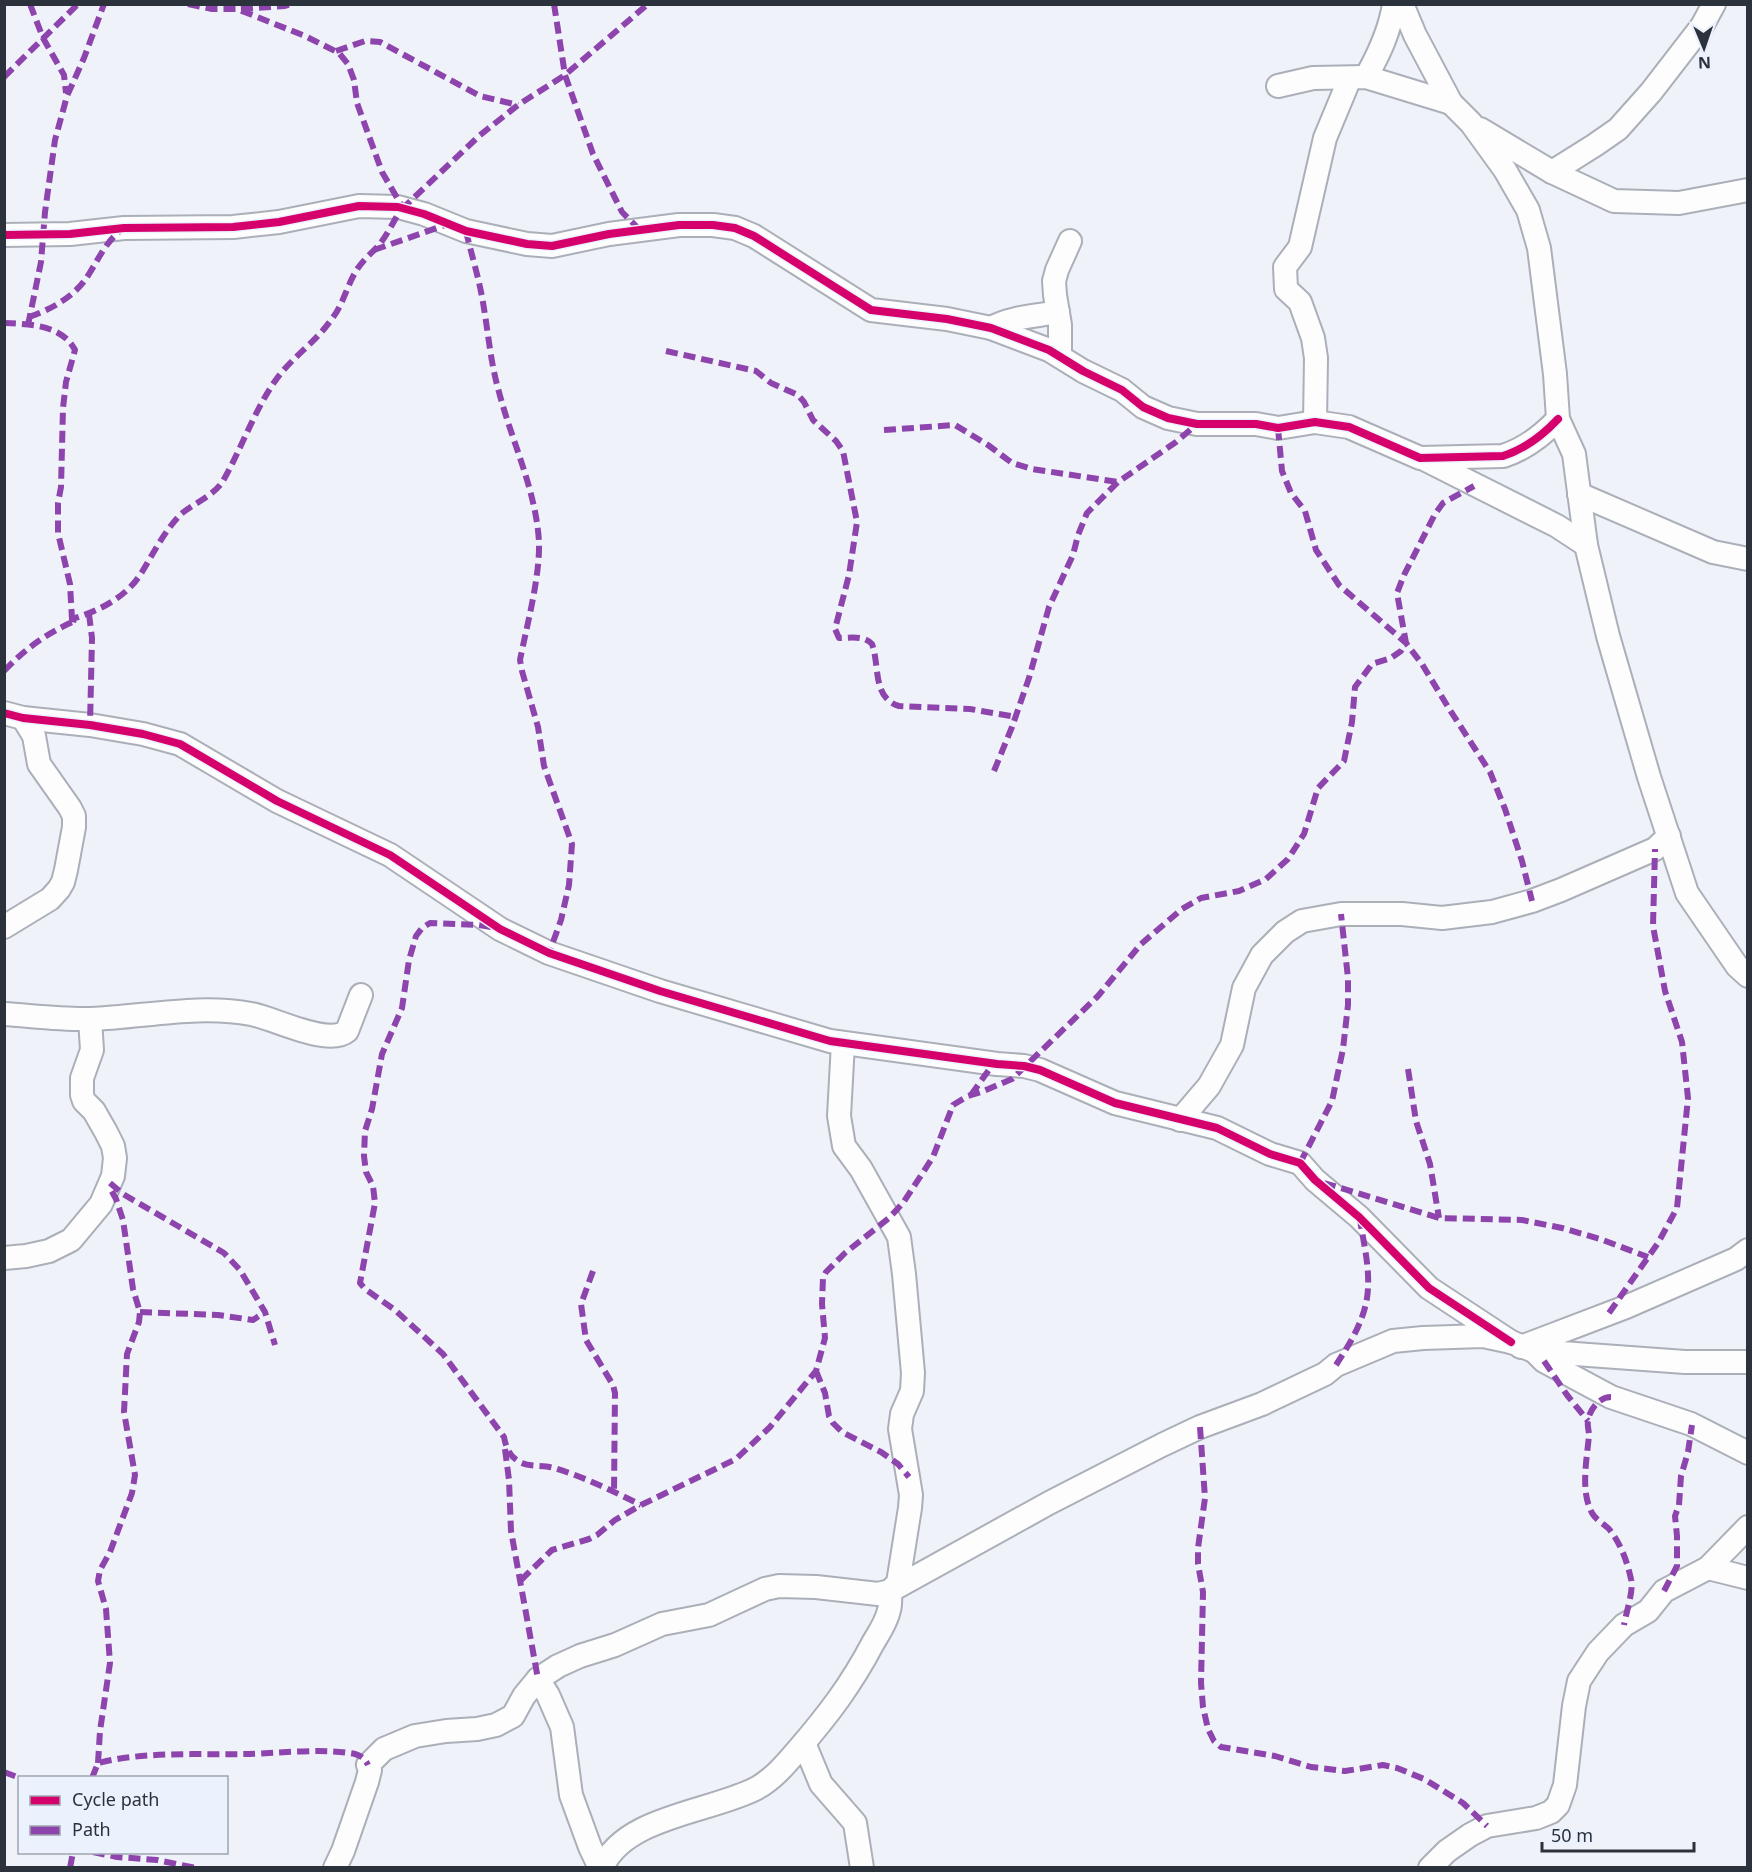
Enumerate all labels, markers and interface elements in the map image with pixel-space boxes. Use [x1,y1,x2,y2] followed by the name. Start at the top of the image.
[1674,18,1734,78] north arrow
[1698,52,1711,74] text: N
[18,1776,228,1854] legend
[72,1787,159,1811] text: Cycle path
[1542,1815,1694,1853] scale bar
[72,1817,111,1841] text: Path
[1551,1823,1593,1847] text: 50 m

